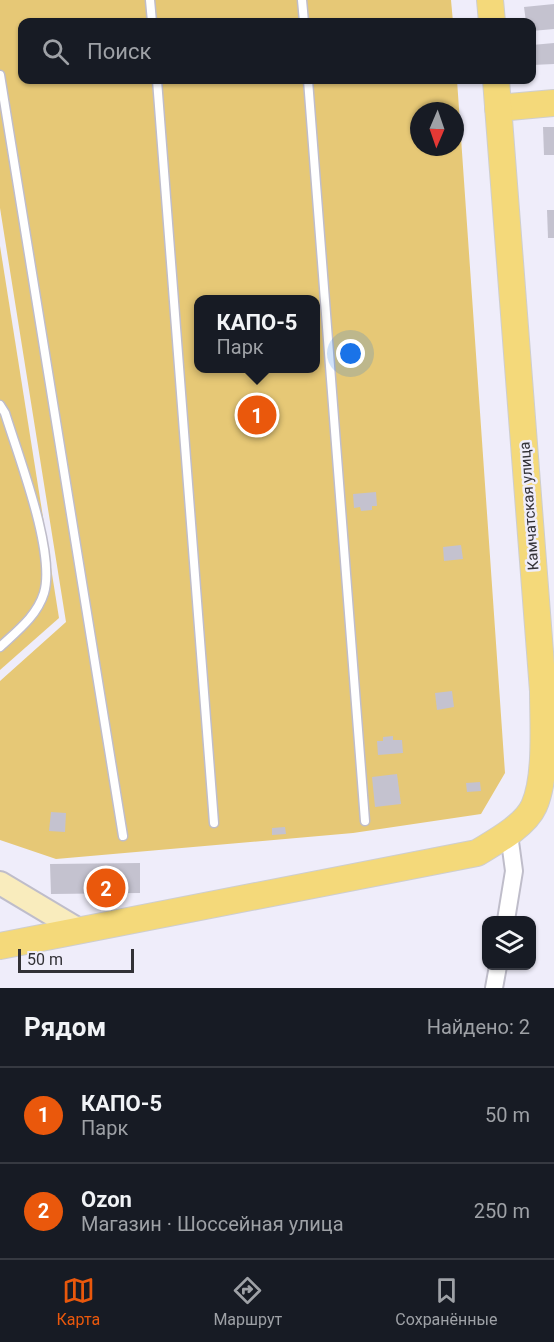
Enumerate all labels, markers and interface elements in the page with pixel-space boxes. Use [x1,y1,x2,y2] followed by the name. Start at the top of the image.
[18,18,536,84] search box
[39,35,72,68] icon: search
[87,39,151,64] text: Поиск
[410,102,464,156] north arrow
[194,295,320,373] popup
[216,310,298,335] text: КАПО-5
[216,335,264,359] text: Парк
[336,339,365,368] your location
[238,392,276,438] pin: 1
[516,441,542,571] street label: Камчатская улица
[86,866,126,910] pin: 2
[482,916,536,970] map controls
[482,916,536,970] button: layers
[18,946,134,974] scale bar
[27,950,63,969] text: 50 m
[24,1012,106,1042] text: Рядом
[427,1015,530,1039] text: Найдено: 2
[81,1091,162,1116] text: КАПО-5
[38,1103,49,1127] text: 1
[485,1103,530,1127] text: 50 m
[81,1116,128,1140] text: Парк
[81,1187,132,1212] text: Ozon
[38,1199,49,1223] text: 2
[474,1199,530,1223] text: 250 m
[81,1212,344,1236] text: Магазин · Шоссейная улица
[57,1274,100,1329] tab: Карта
[213,1274,282,1329] tab: Маршрут
[395,1274,497,1329] tab: Сохранённые

